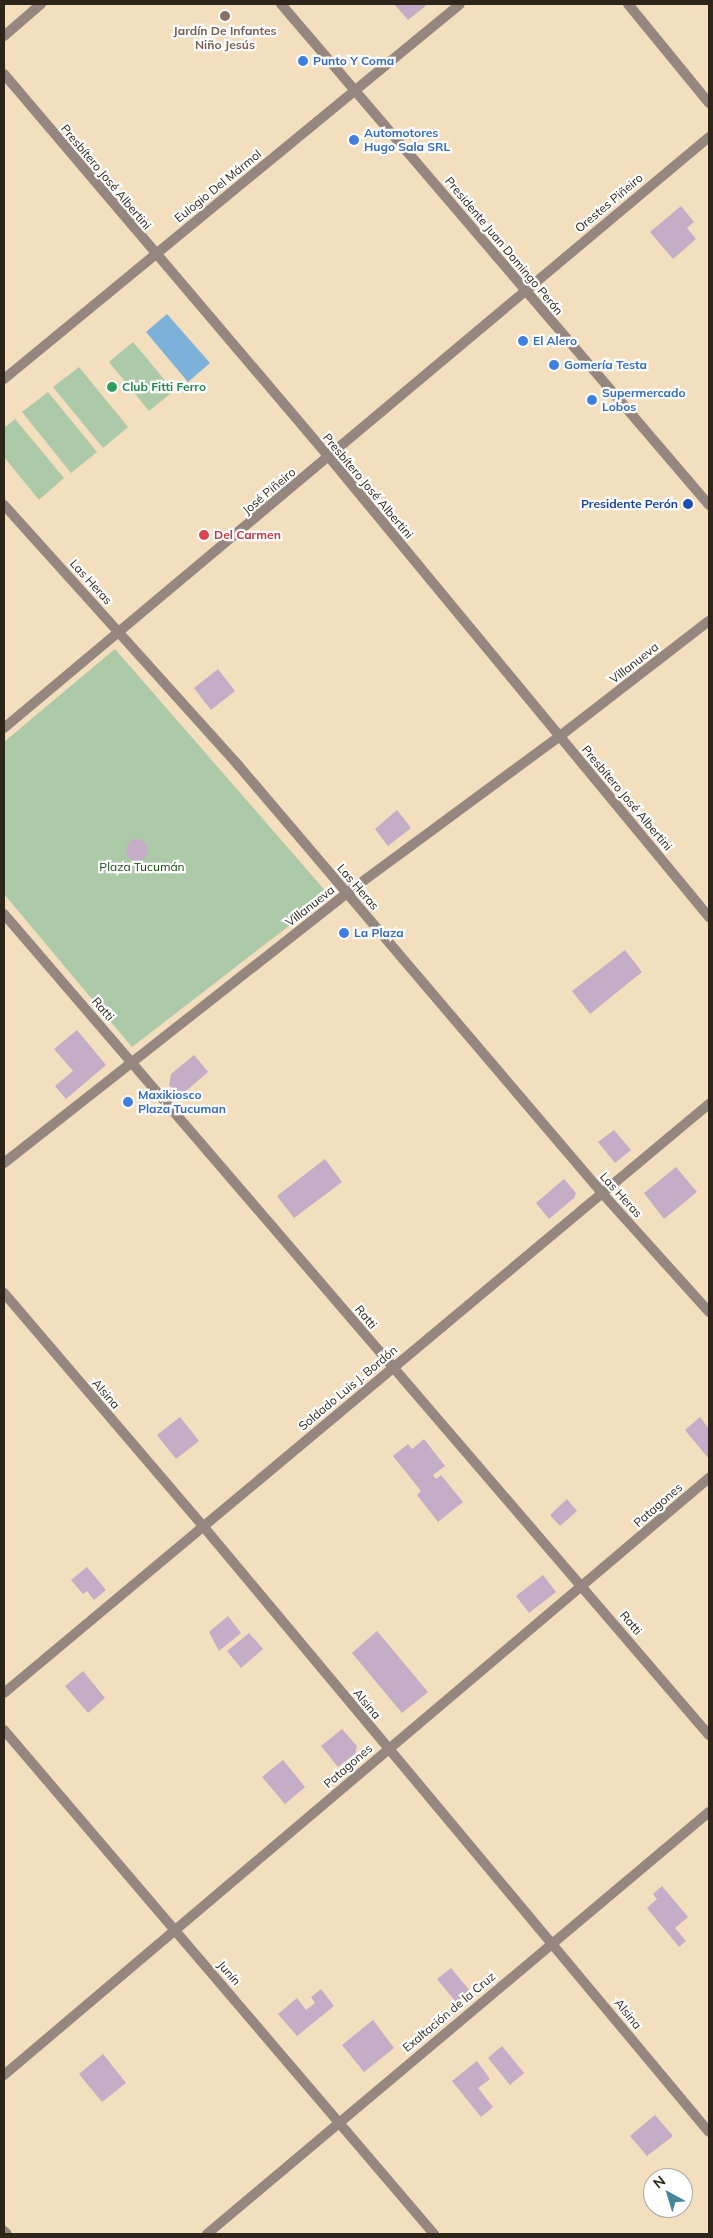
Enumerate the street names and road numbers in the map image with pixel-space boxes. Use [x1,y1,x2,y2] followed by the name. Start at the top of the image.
[58,121,154,233] street label: Presbítero José Albertini
[172,147,264,225] street label: Eulogio Del Mármol
[572,171,646,235] street label: Orestes Piñeiro
[442,174,566,318] street label: Presidente Juan Domingo Perón
[320,430,416,542] street label: Presbítero José Albertini
[240,465,298,517] street label: José Piñeiro
[67,556,115,608] street label: Las Heras
[607,639,661,687] street label: Villanueva
[579,742,675,854] street label: Presbítero José Albertini
[334,861,382,913] street label: Las Heras
[283,882,337,930] street label: Villanueva
[89,994,117,1024] street label: Ratti
[597,1169,645,1221] street label: Las Heras
[352,1302,380,1332] street label: Ratti
[296,1343,400,1433] street label: Soldado Luis J. Bordón
[89,1376,123,1412] street label: Alsina
[631,1480,685,1530] street label: Patagones
[617,1608,645,1638] street label: Ratti
[350,1686,384,1722] street label: Alsina
[321,1741,375,1791] street label: Patagones
[214,1958,244,1988] street label: Junín
[400,1969,498,2055] street label: Exaltación de la Cruz
[611,1996,645,2032] street label: Alsina

